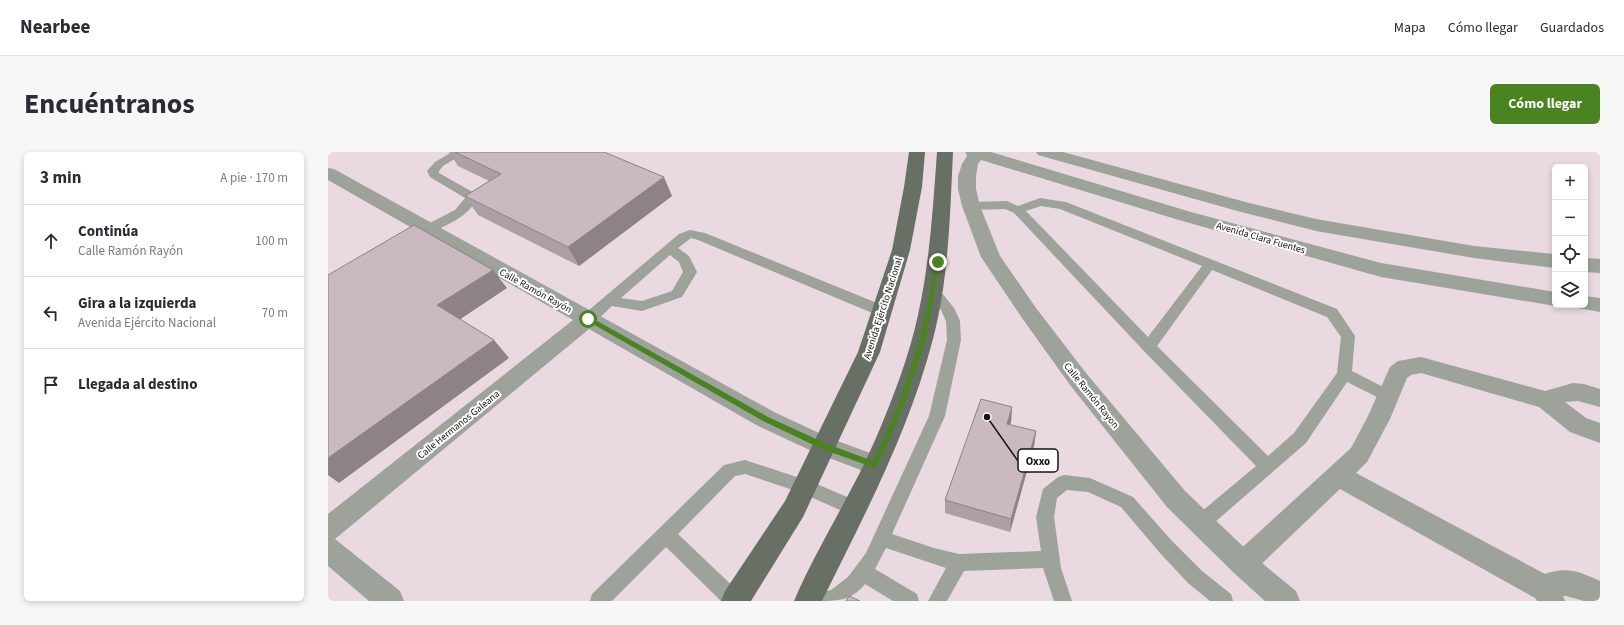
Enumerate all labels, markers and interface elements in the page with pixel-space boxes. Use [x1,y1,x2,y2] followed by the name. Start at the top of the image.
[20,14,90,41] text: Nearbee
[1394,18,1426,38] text: Mapa
[1448,18,1518,38] text: Cómo llegar
[1540,18,1604,38] text: Guardados
[24,84,195,124] text: Encuéntranos
[1490,84,1600,124] button: Cómo llegar
[1552,164,1588,308] map controls
[1552,164,1588,200] button: +
[40,166,81,190] text: 3 min
[220,169,288,187] text: A pie · 170 m
[1552,200,1588,236] button: −
[1215,219,1307,257] street label: Avenida Clara Fuentes
[78,221,139,242] text: Continúa
[40,230,62,252] icon: ahead
[255,232,288,250] text: 100 m
[1552,236,1588,272] button: locate
[78,242,183,260] text: Calle Ramón Rayón
[929,253,947,271] route end
[860,255,906,361] street label: Avenida Ejército Nacional
[497,265,574,317] street label: Calle Ramón Rayón
[1552,272,1588,308] button: layers
[78,293,197,314] text: Gira a la izquierda
[40,302,62,324] icon: left
[262,304,288,322] text: 70 m
[579,310,597,328] route start
[78,314,216,332] text: Avenida Ejército Nacional
[1060,360,1122,431] street label: Calle Ramón Rayon
[40,374,62,396] icon: arrive
[78,374,198,395] text: Llegada al destino
[414,387,503,462] street label: Calle Hermanos Galeana
[1018,449,1058,472] callout: Oxxo
[1026,454,1050,469] text: Oxxo

